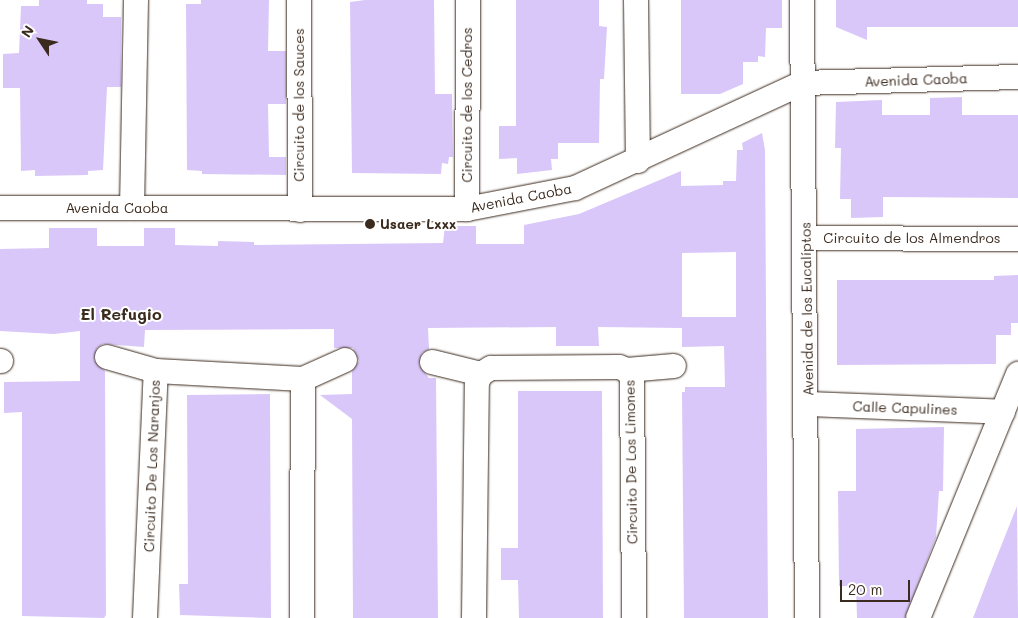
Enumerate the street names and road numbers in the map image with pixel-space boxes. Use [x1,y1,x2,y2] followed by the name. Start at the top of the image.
[459,27,475,183] street label: Circuito de los Cedros
[291,28,307,182] street label: Circuito de los Sauces
[864,70,968,90] street label: Avenida Caoba
[469,180,573,216] street label: Avenida Caoba
[65,200,169,216] street label: Avenida Caoba
[797,222,817,396] street label: Avenida de los Eucalíptos
[823,230,1001,246] street label: Circuito de los Almendros
[141,380,163,552] street label: Circuito De Los Naranjos
[621,380,641,544] street label: Circuito De Los Limones
[852,398,958,418] street label: Calle Capulines

